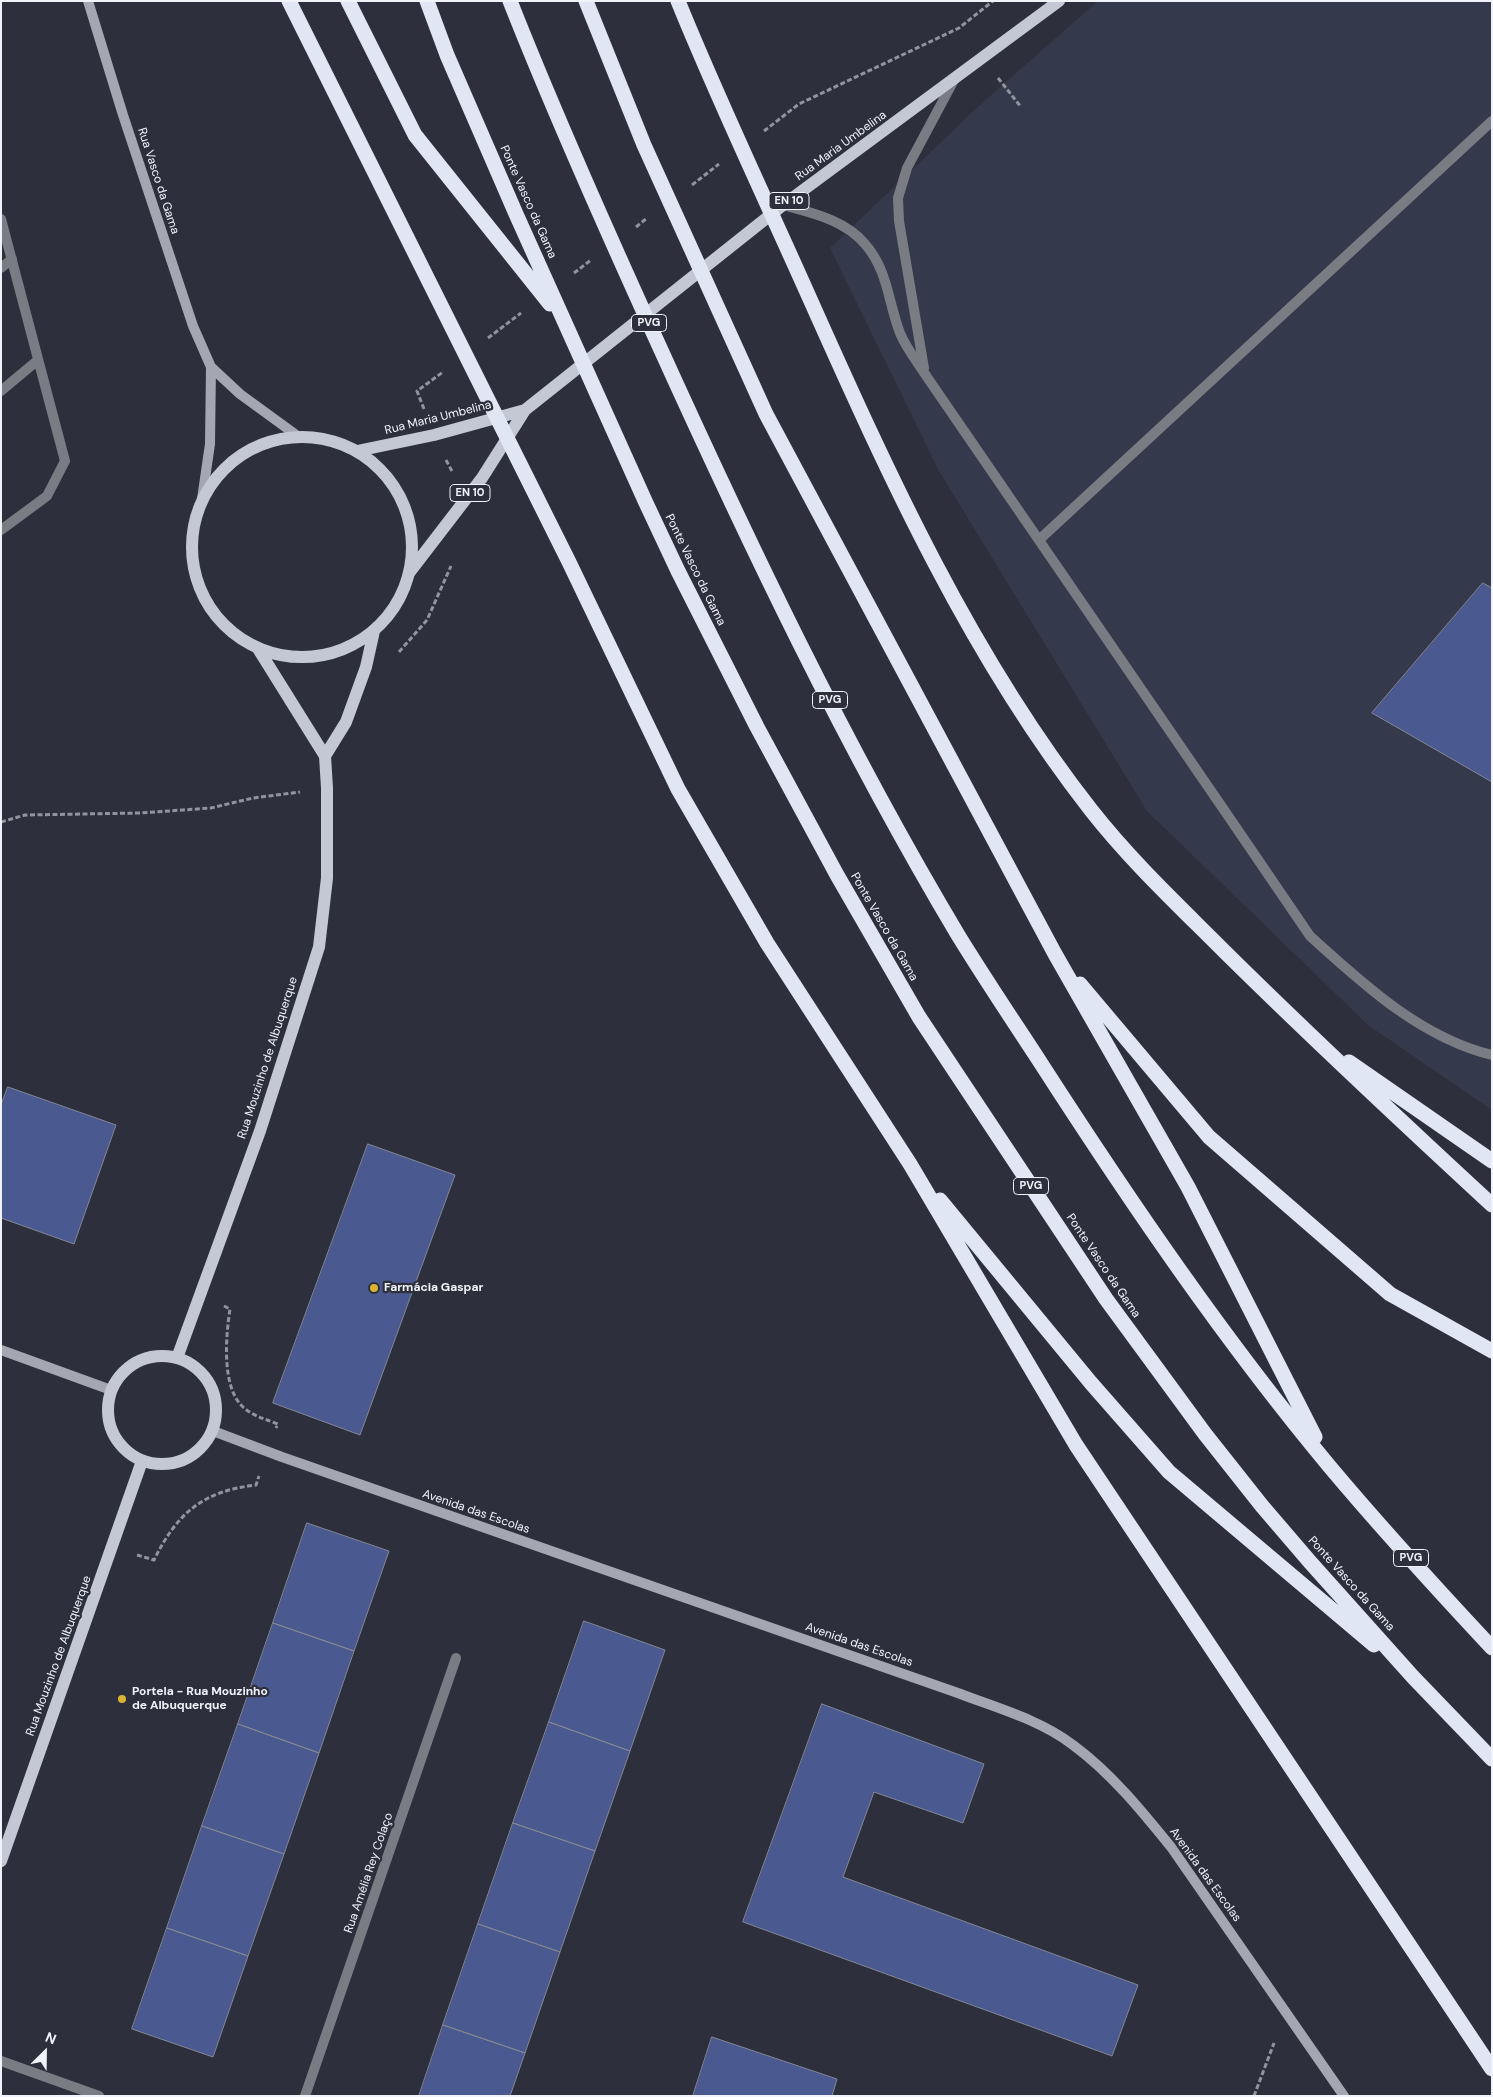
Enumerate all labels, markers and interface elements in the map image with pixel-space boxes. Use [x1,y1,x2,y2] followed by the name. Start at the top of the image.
[793,108,889,184] street label: Rua Maria Umbelina
[134,126,182,236] street label: Rua Vasco da Gama
[497,143,559,261] street label: Ponte Vasco da Gama
[769,192,809,210] road number: EN 10
[632,314,666,332] road number: PVG
[383,398,493,438] street label: Rua Maria Umbelina
[450,484,490,502] road number: EN 10
[662,512,728,628] street label: Ponte Vasco da Gama
[812,692,848,708] road number: PVG
[847,870,921,984] street label: Ponte Vasco da Gama
[235,975,301,1141] street label: Rua Mouzinho de Albuquerque
[1014,1178,1048,1194] road number: PVG
[1063,1211,1143,1321] street label: Ponte Vasco da Gama
[384,1281,483,1295] place label: Farmácia Gaspar
[368,1282,380,1294] marker: Farmácia Gaspar
[420,1487,532,1537] street label: Avenida das Escolas
[1305,1534,1397,1634] street label: Ponte Vasco da Gama
[1394,1550,1428,1566] road number: PVG
[23,1574,95,1738] street label: Rua Mouzinho de Albuquerque
[803,1620,915,1670] street label: Avenida das Escolas
[132,1685,268,1713] place label: Portela - Rua Mouzinho de Albuquerque
[116,1693,128,1705] marker: Portela - Rua Mouzinho de Albuquerque
[342,1811,396,1935] street label: Rua Amélia Rey Colaço
[1166,1825,1244,1925] street label: Avenida das Escolas
[20,2027,70,2077] north arrow
[43,2028,59,2048] text: N

